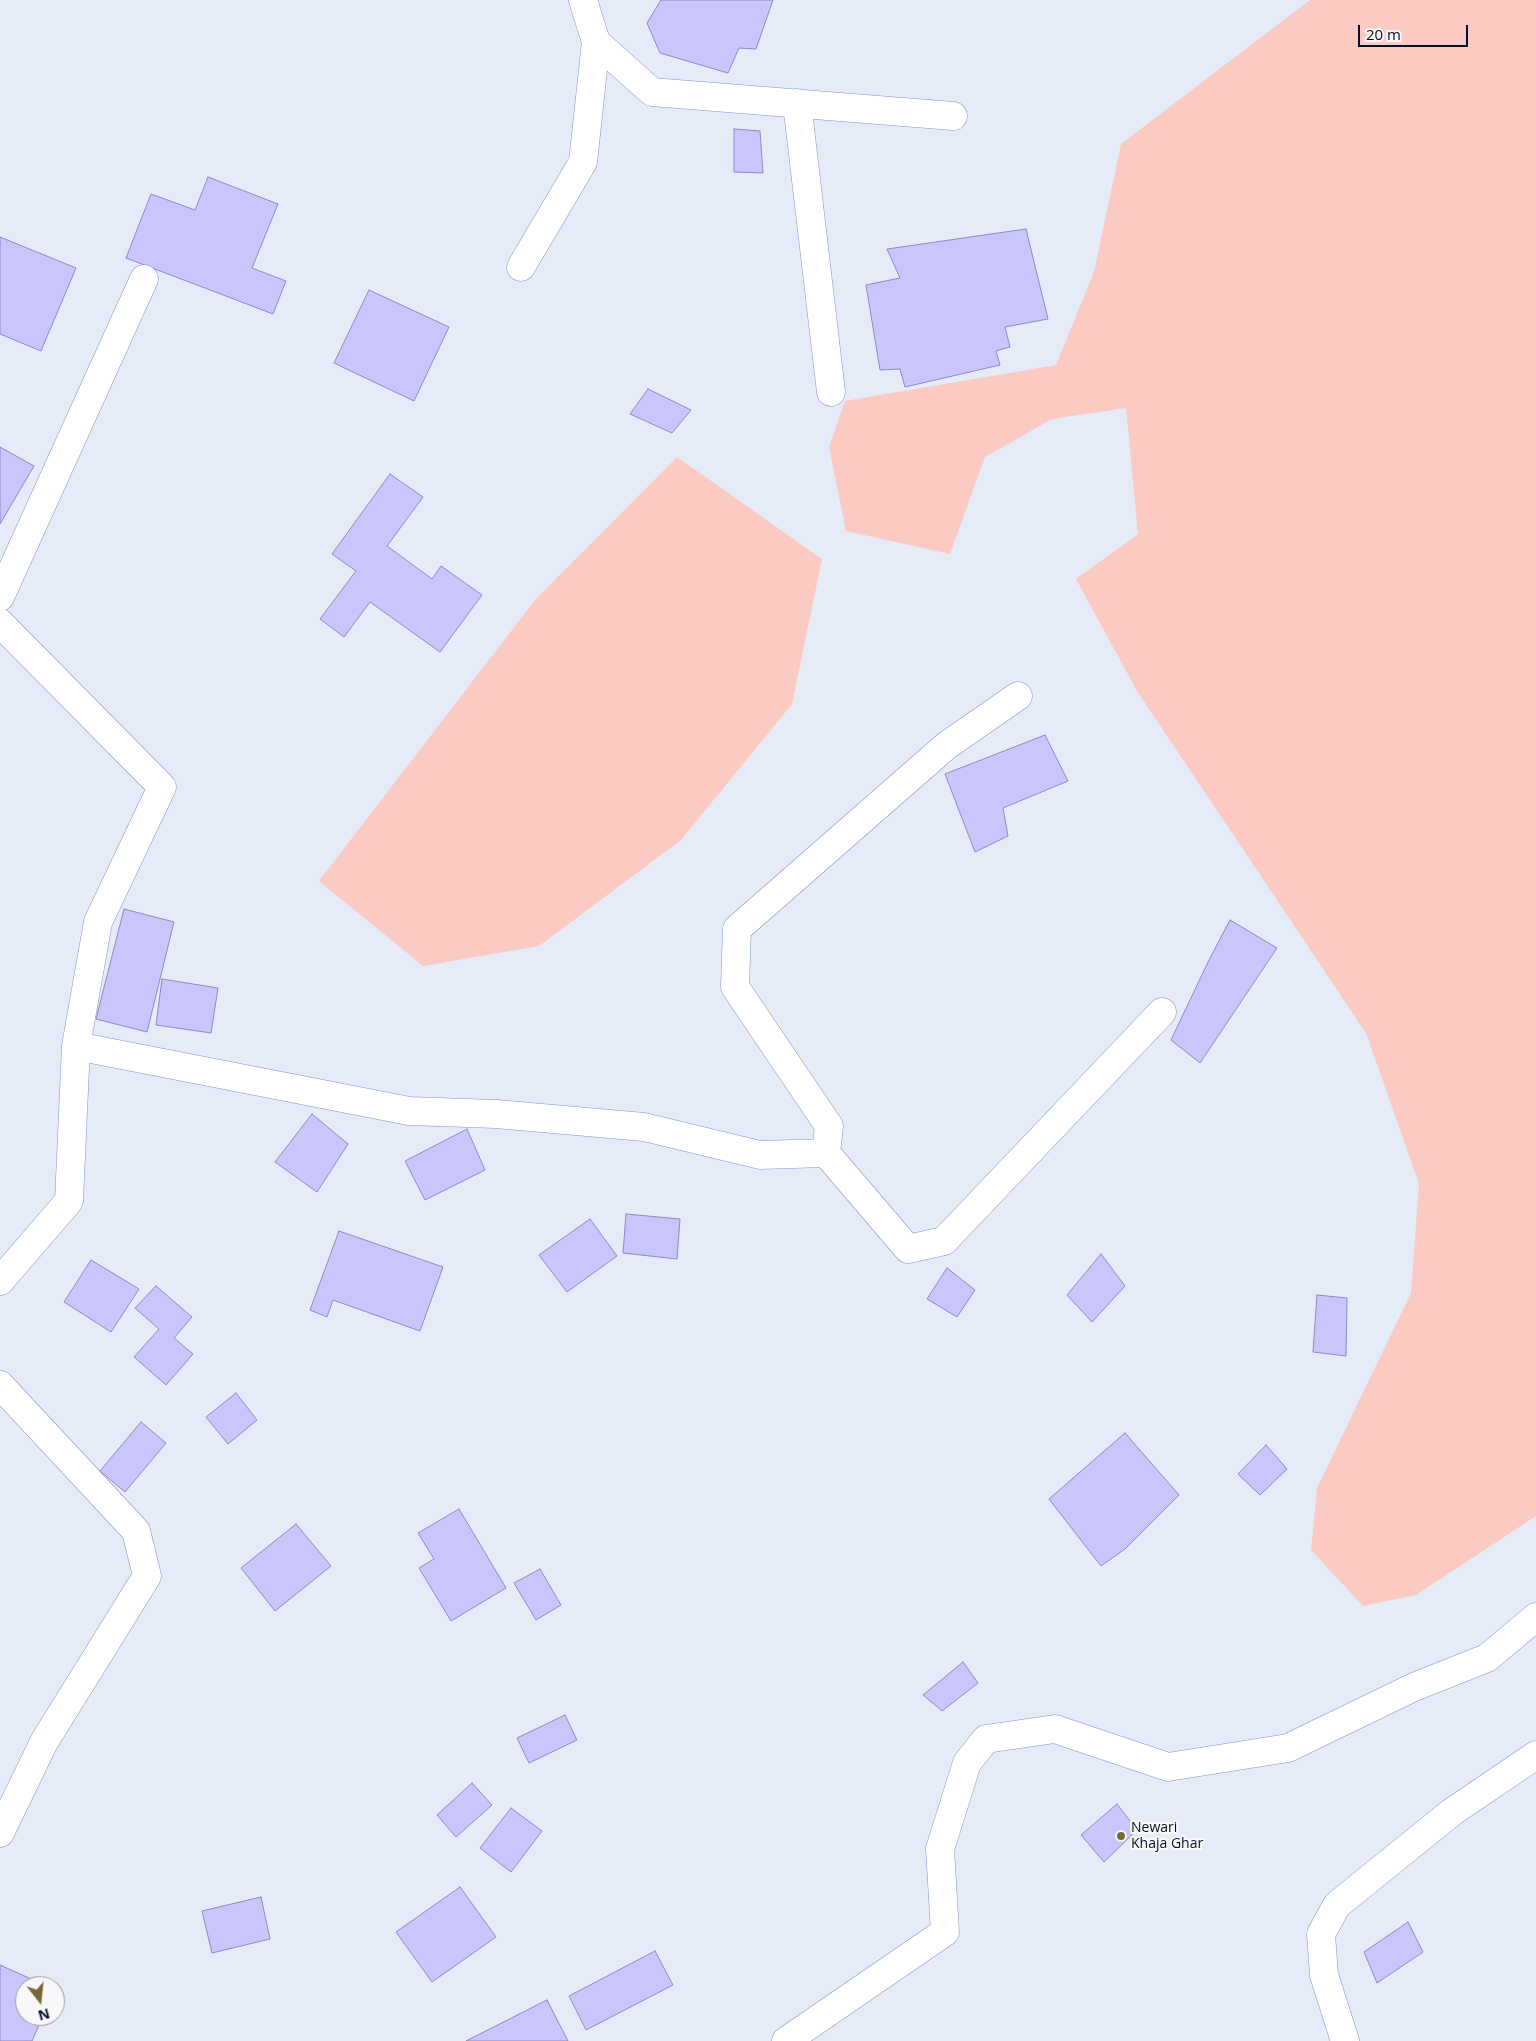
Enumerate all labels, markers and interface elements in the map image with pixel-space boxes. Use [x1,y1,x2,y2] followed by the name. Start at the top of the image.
[1361,15,1471,47] scale bar
[1366,24,1401,44] text: 20 m
[1131,1820,1203,1852] place label: Newari Khaja Ghar
[1115,1830,1127,1842] marker: Newari Khaja Ghar
[15,1976,65,2026] north arrow
[36,2004,52,2026] text: N

